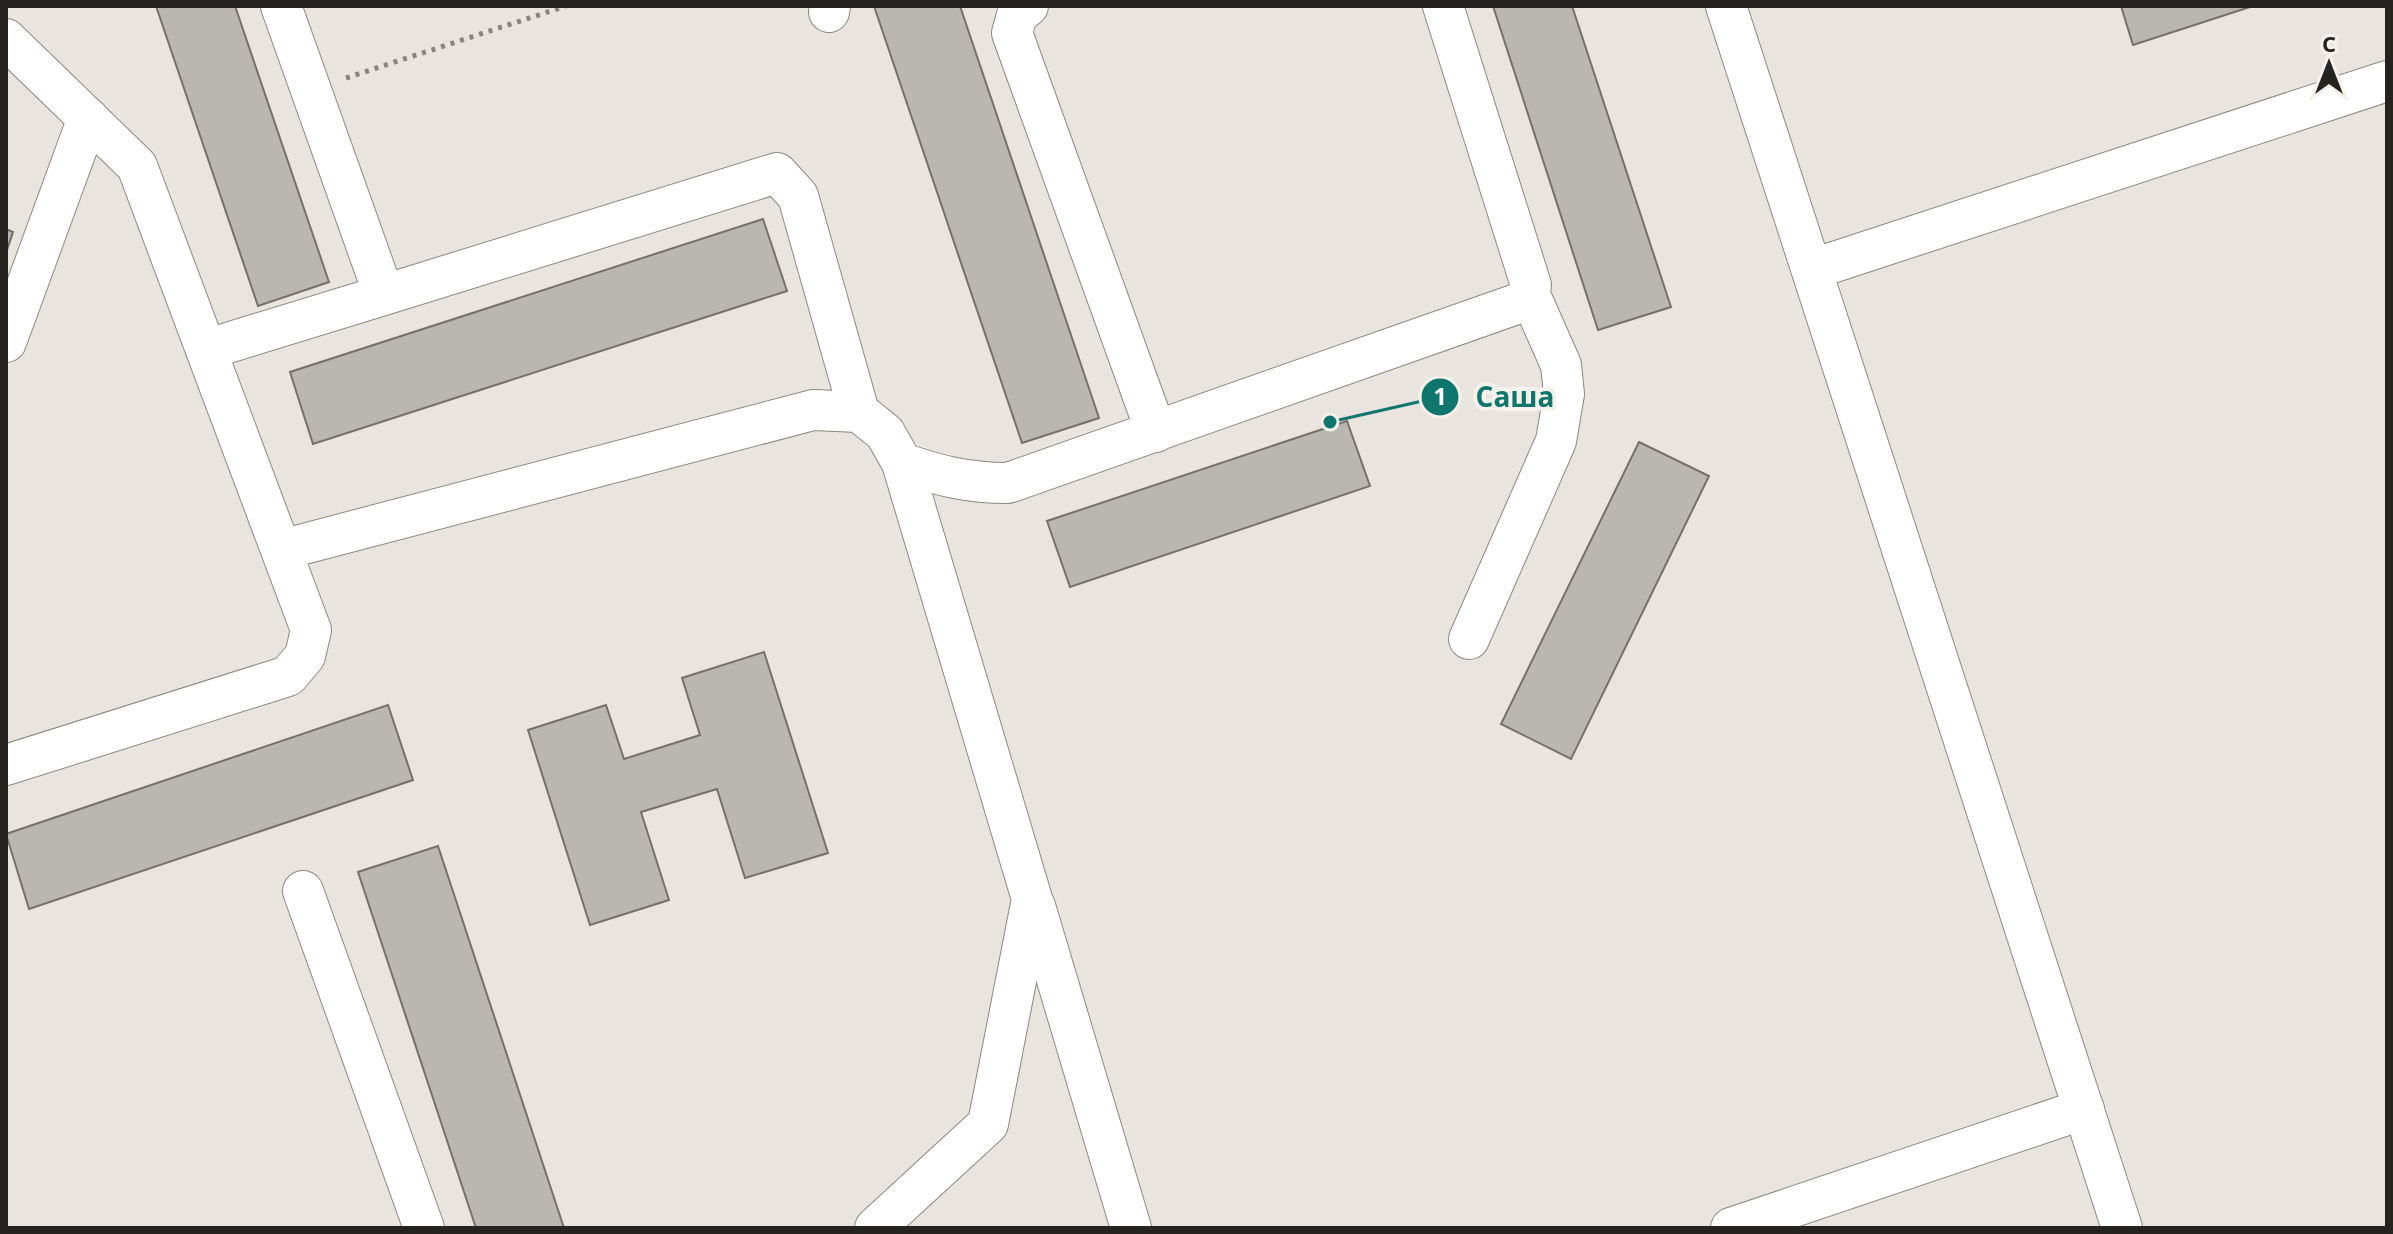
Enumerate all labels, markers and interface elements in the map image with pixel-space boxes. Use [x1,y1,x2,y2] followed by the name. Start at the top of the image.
[2289,24,2369,104] north arrow
[2322,28,2336,58] text: С
[1420,371,1571,423] callout: Саша
[1476,377,1554,415] text: Саша
[1433,379,1447,412] text: 1

